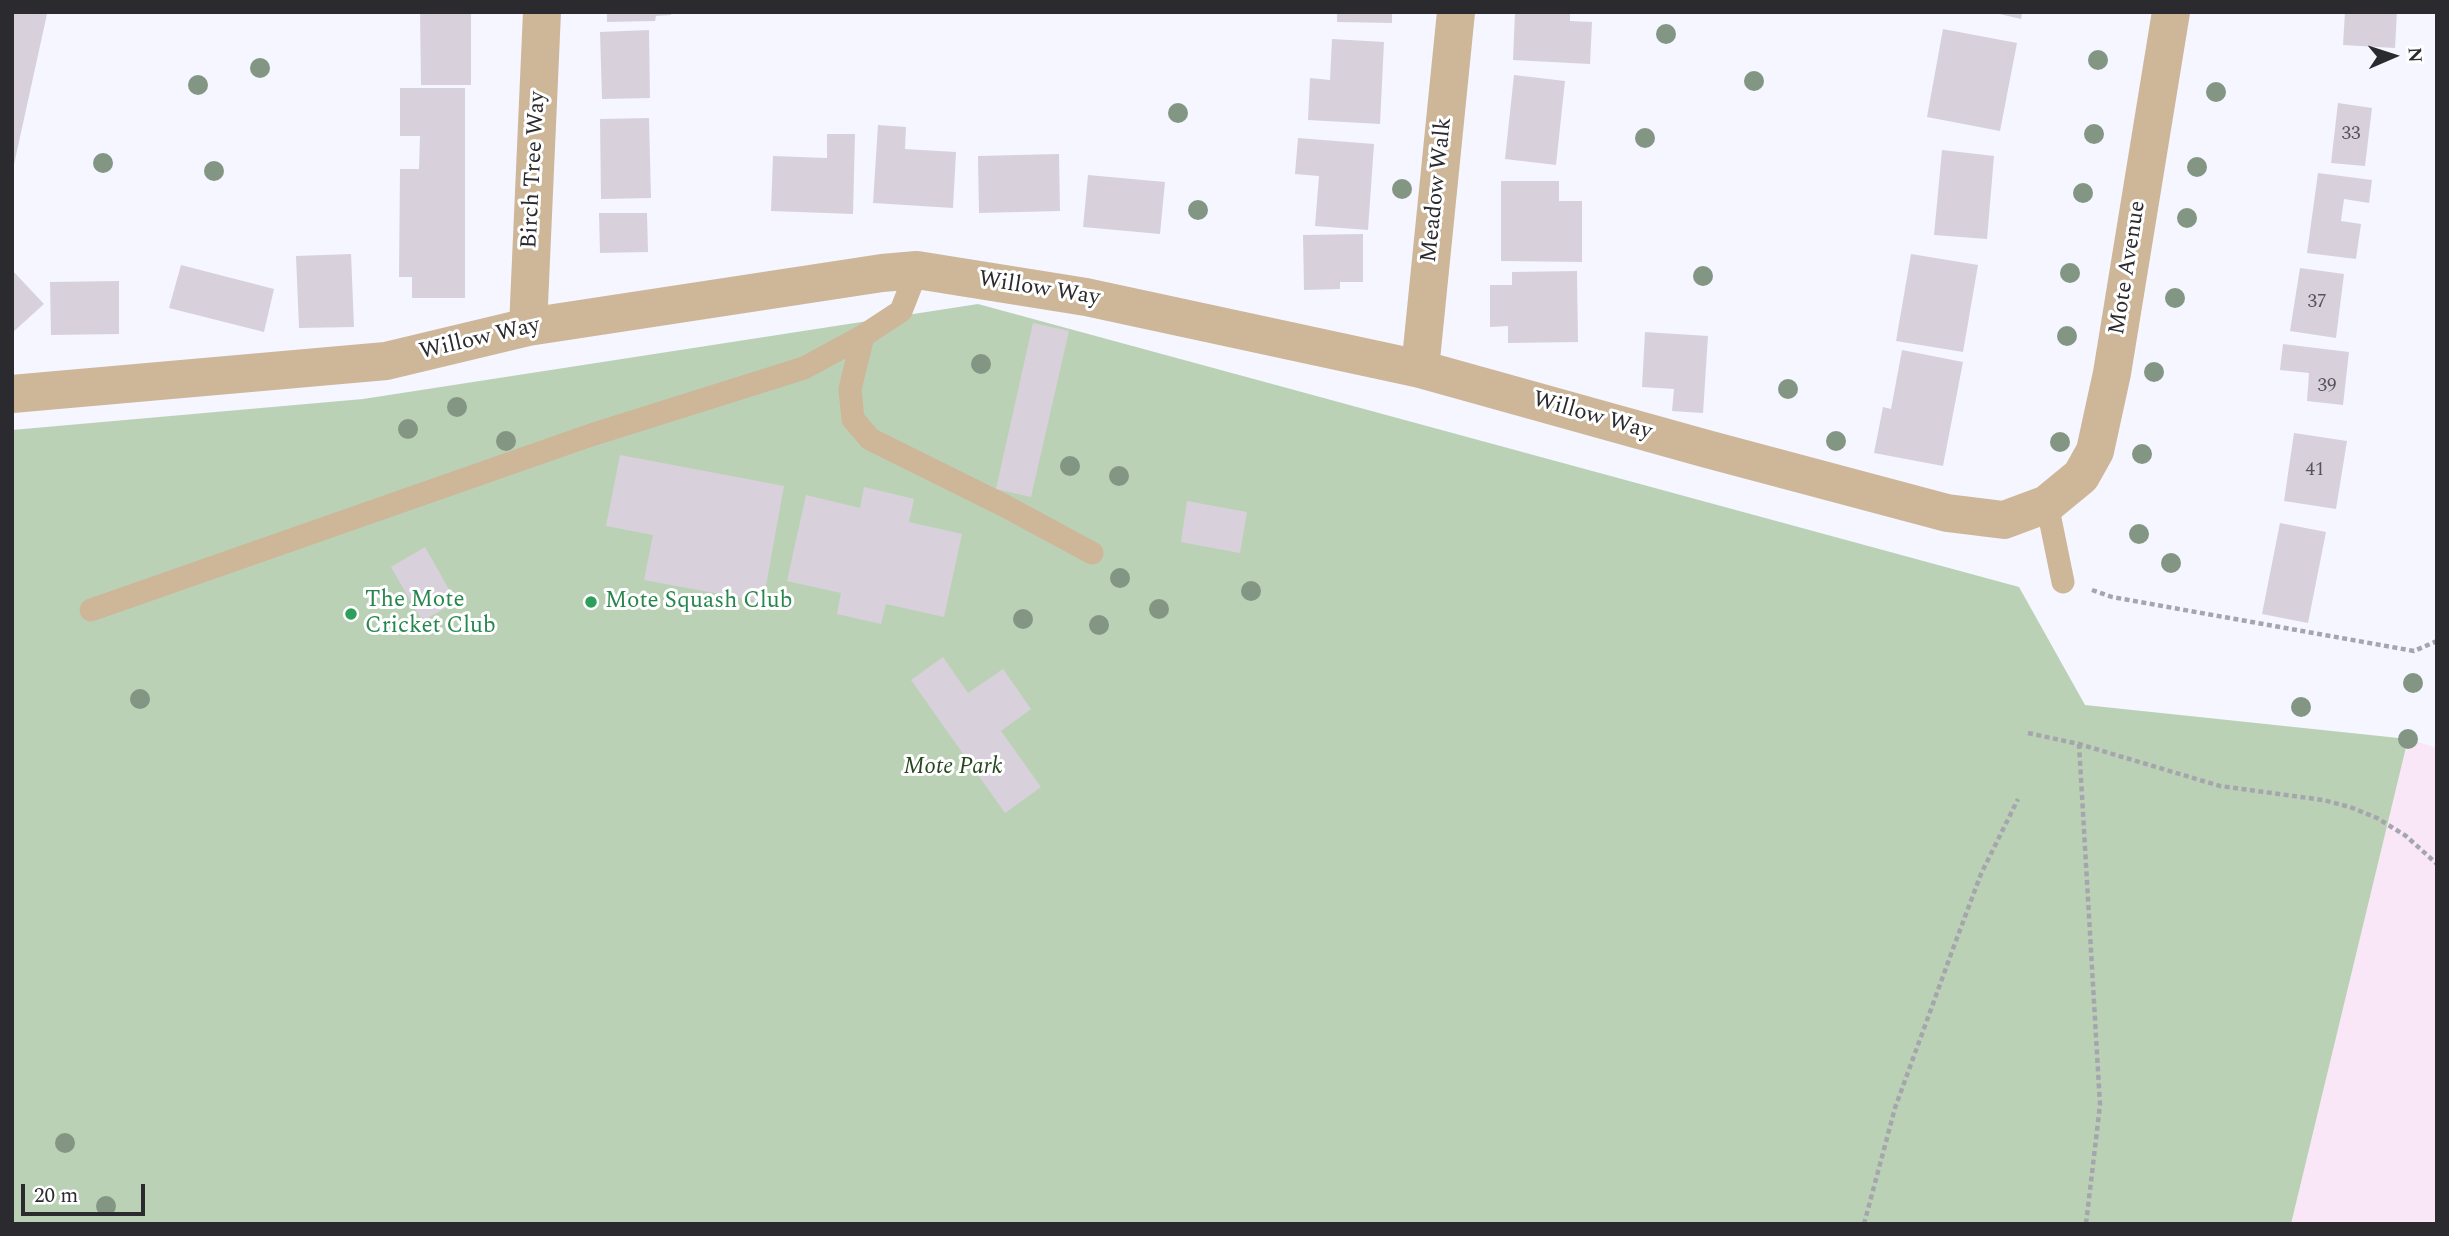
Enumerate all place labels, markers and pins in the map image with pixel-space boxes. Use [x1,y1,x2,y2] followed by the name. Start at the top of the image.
[365,587,496,641] place label: The Mote Cricket Club
[605,588,792,616] place label: Mote Squash Club
[583,594,599,610] marker: Mote Squash Club
[343,606,359,622] marker: The Mote Cricket Club

